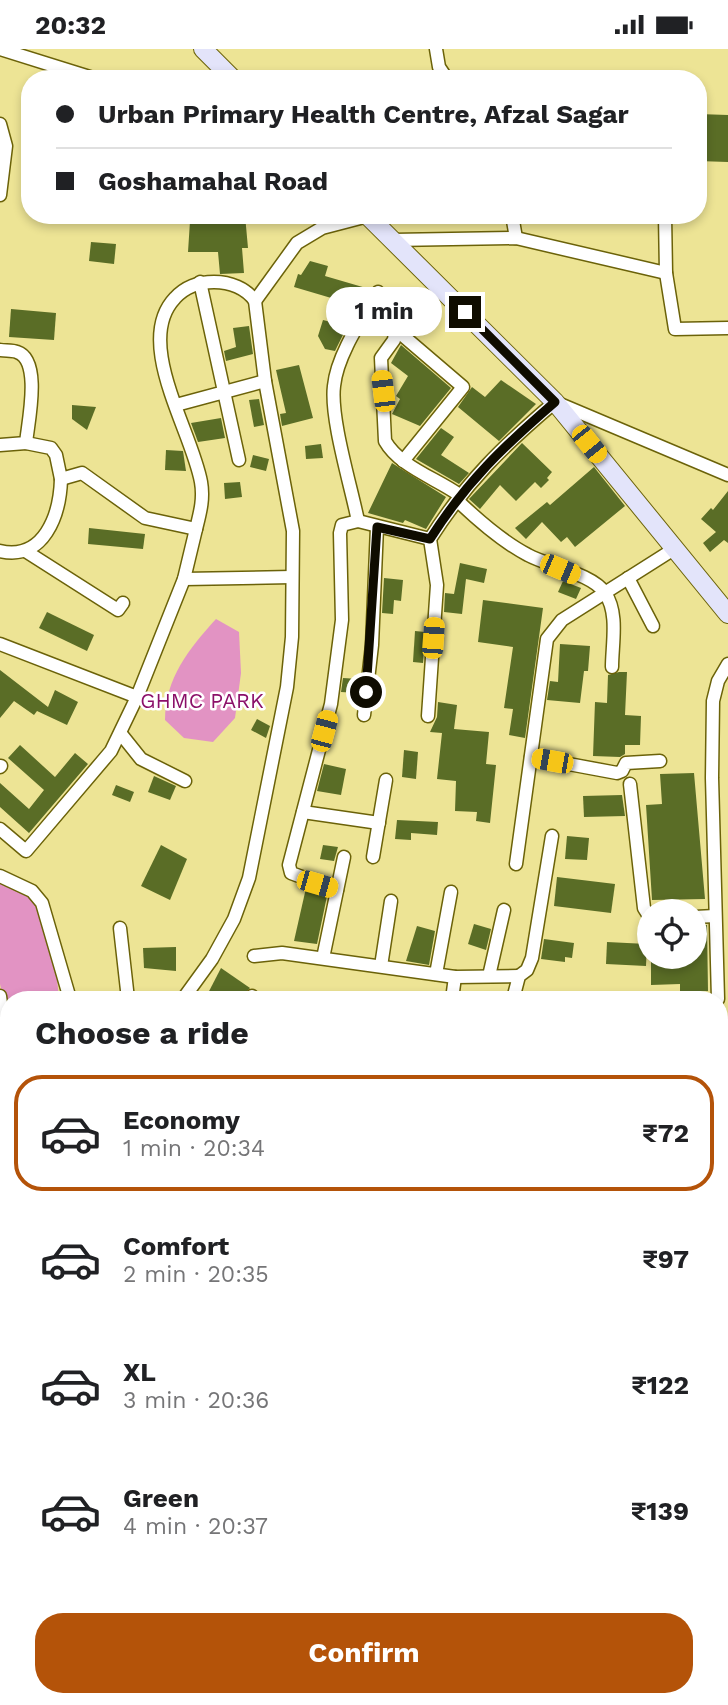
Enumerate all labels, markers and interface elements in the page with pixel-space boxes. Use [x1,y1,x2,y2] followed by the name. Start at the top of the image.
[35,10,106,40] text: 20:32
[98,99,629,129] text: Urban Primary Health Centre, Afzal Sagar
[98,166,328,196] text: Goshamahal Road
[325,287,440,337] callout: 1 min
[449,296,481,328] route end
[354,298,414,325] text: 1 min
[371,369,396,413] car
[568,421,611,467] car
[537,551,584,587] car
[422,616,445,660] car
[350,676,382,708] route start
[140,688,264,713] park label: GHMC PARK
[309,708,340,754] car
[530,747,575,775] car
[294,868,341,900] car
[637,899,707,969] map controls
[637,899,707,969] button: locate
[35,1014,249,1052] text: Choose a ride
[39,1102,102,1165] icon: car
[123,1105,240,1135] text: Economy
[642,1118,689,1148] text: ₹72
[123,1135,265,1162] text: 1 min · 20:34
[39,1228,102,1291] icon: car
[123,1231,229,1261] text: Comfort
[642,1244,689,1274] text: ₹97
[123,1261,269,1288] text: 2 min · 20:35
[39,1354,102,1417] icon: car
[123,1357,156,1387] text: XL
[631,1370,689,1400] text: ₹122
[123,1387,269,1414] text: 3 min · 20:36
[39,1480,102,1543] icon: car
[123,1483,199,1513] text: Green
[631,1496,689,1526] text: ₹139
[123,1513,268,1540] text: 4 min · 20:37
[35,1613,693,1693] button: Confirm

